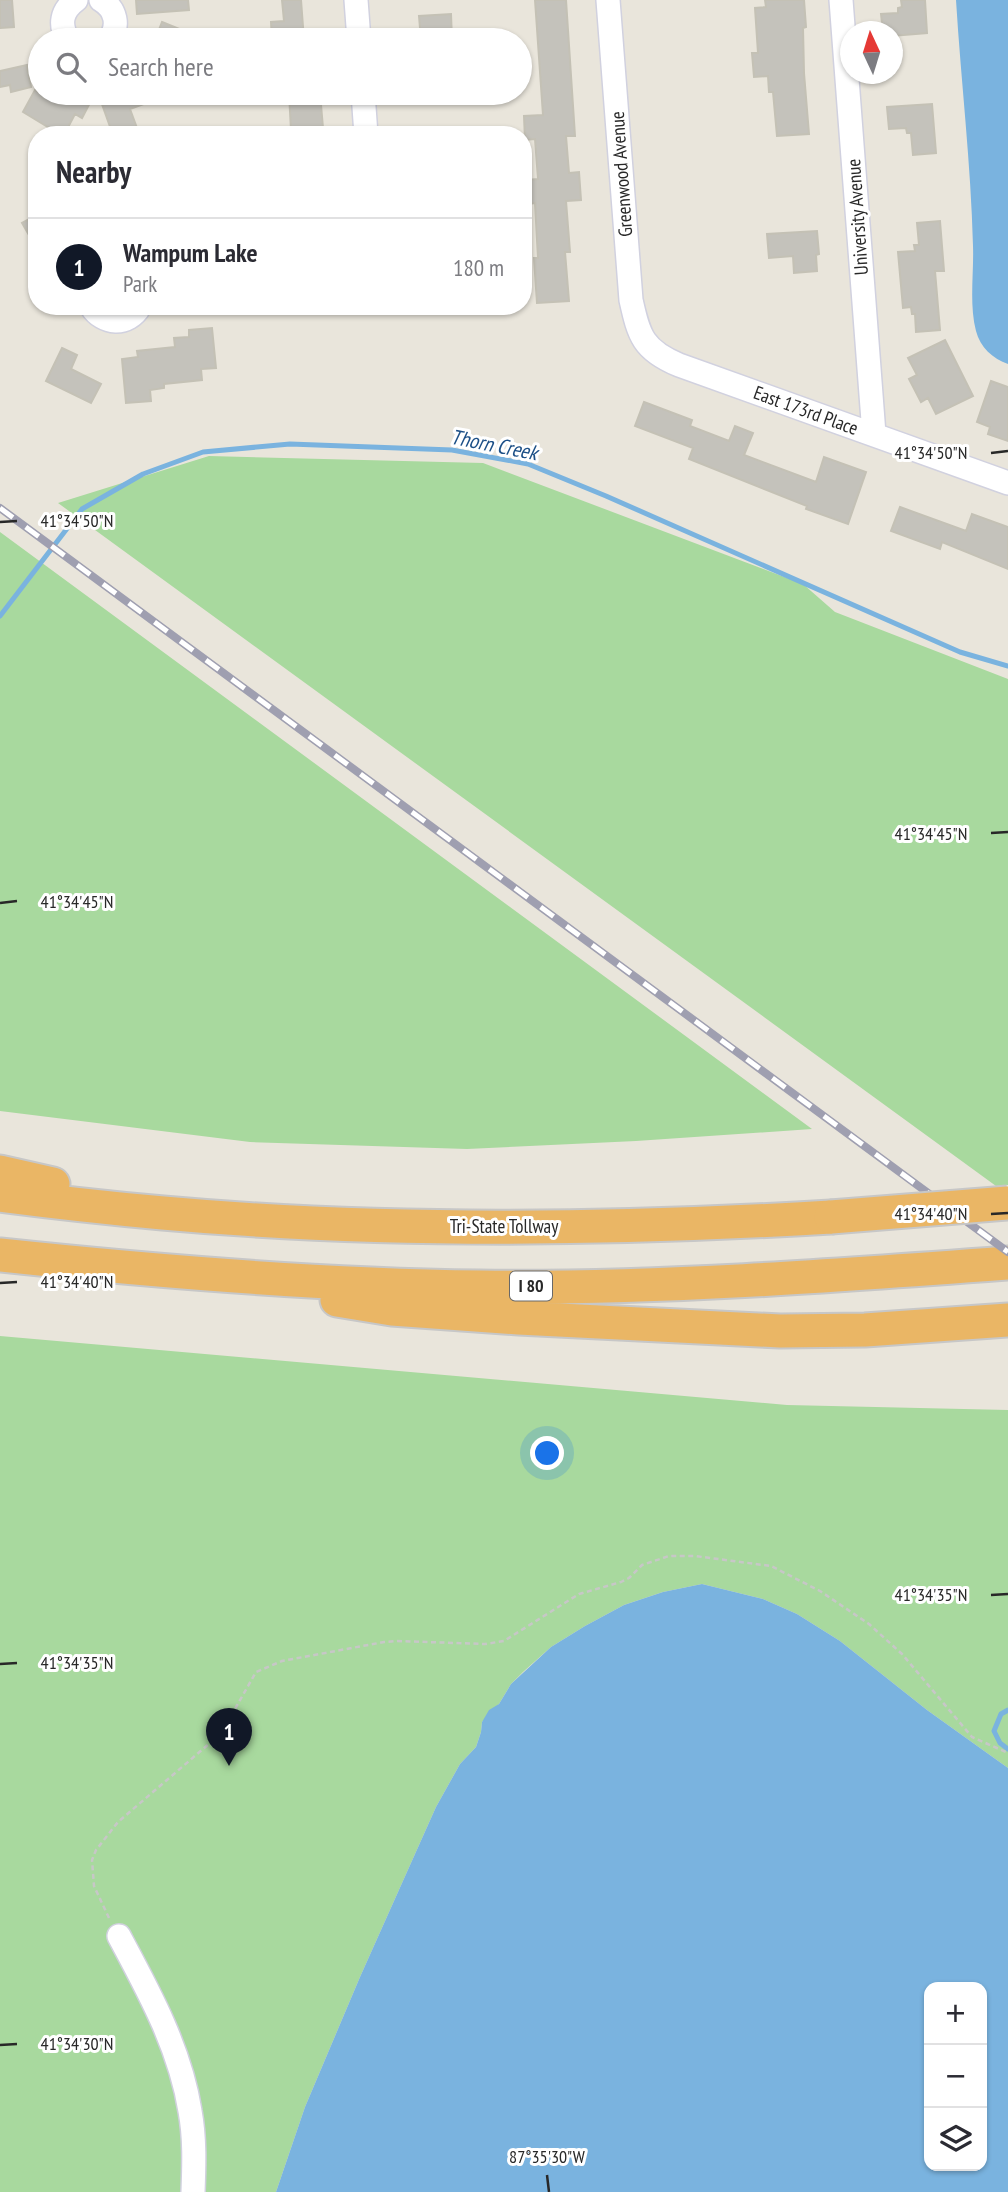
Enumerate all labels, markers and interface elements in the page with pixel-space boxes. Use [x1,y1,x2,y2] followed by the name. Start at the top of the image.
[840,21,903,84] north arrow
[28,28,532,105] search box
[52,48,90,86] icon: search
[108,50,214,83] text: Search here
[605,110,637,238] street label: Greenwood Avenue
[56,152,131,191] text: Nearby
[841,158,873,276] street label: University Avenue
[123,236,258,269] text: Wampum Lake
[74,253,85,282] text: 1
[453,253,504,282] text: 180 m
[123,269,157,298] text: Park
[750,380,862,440] street label: East 173rd Place
[449,423,542,467] water label: Thorn Creek
[895,441,967,464] text: 41°34'50"N
[41,509,113,532] text: 41°34'50"N
[895,822,967,845] text: 41°34'45"N
[41,890,113,913] text: 41°34'45"N
[895,1202,967,1225] text: 41°34'40"N
[450,1214,559,1238] street label: Tri-State Tollway
[41,1270,113,1293] text: 41°34'40"N
[510,1272,552,1301] road number: I 80
[530,1436,564,1470] your location
[895,1583,967,1606] text: 41°34'35"N
[41,1651,113,1674] text: 41°34'35"N
[206,1708,252,1766] pin: 1
[924,1982,987,2171] map controls
[924,1982,987,2045] button: +
[41,2032,113,2055] text: 41°34'30"N
[924,2045,987,2108] button: −
[924,2108,987,2171] button: layers
[509,2145,585,2168] text: 87°35'30"W

